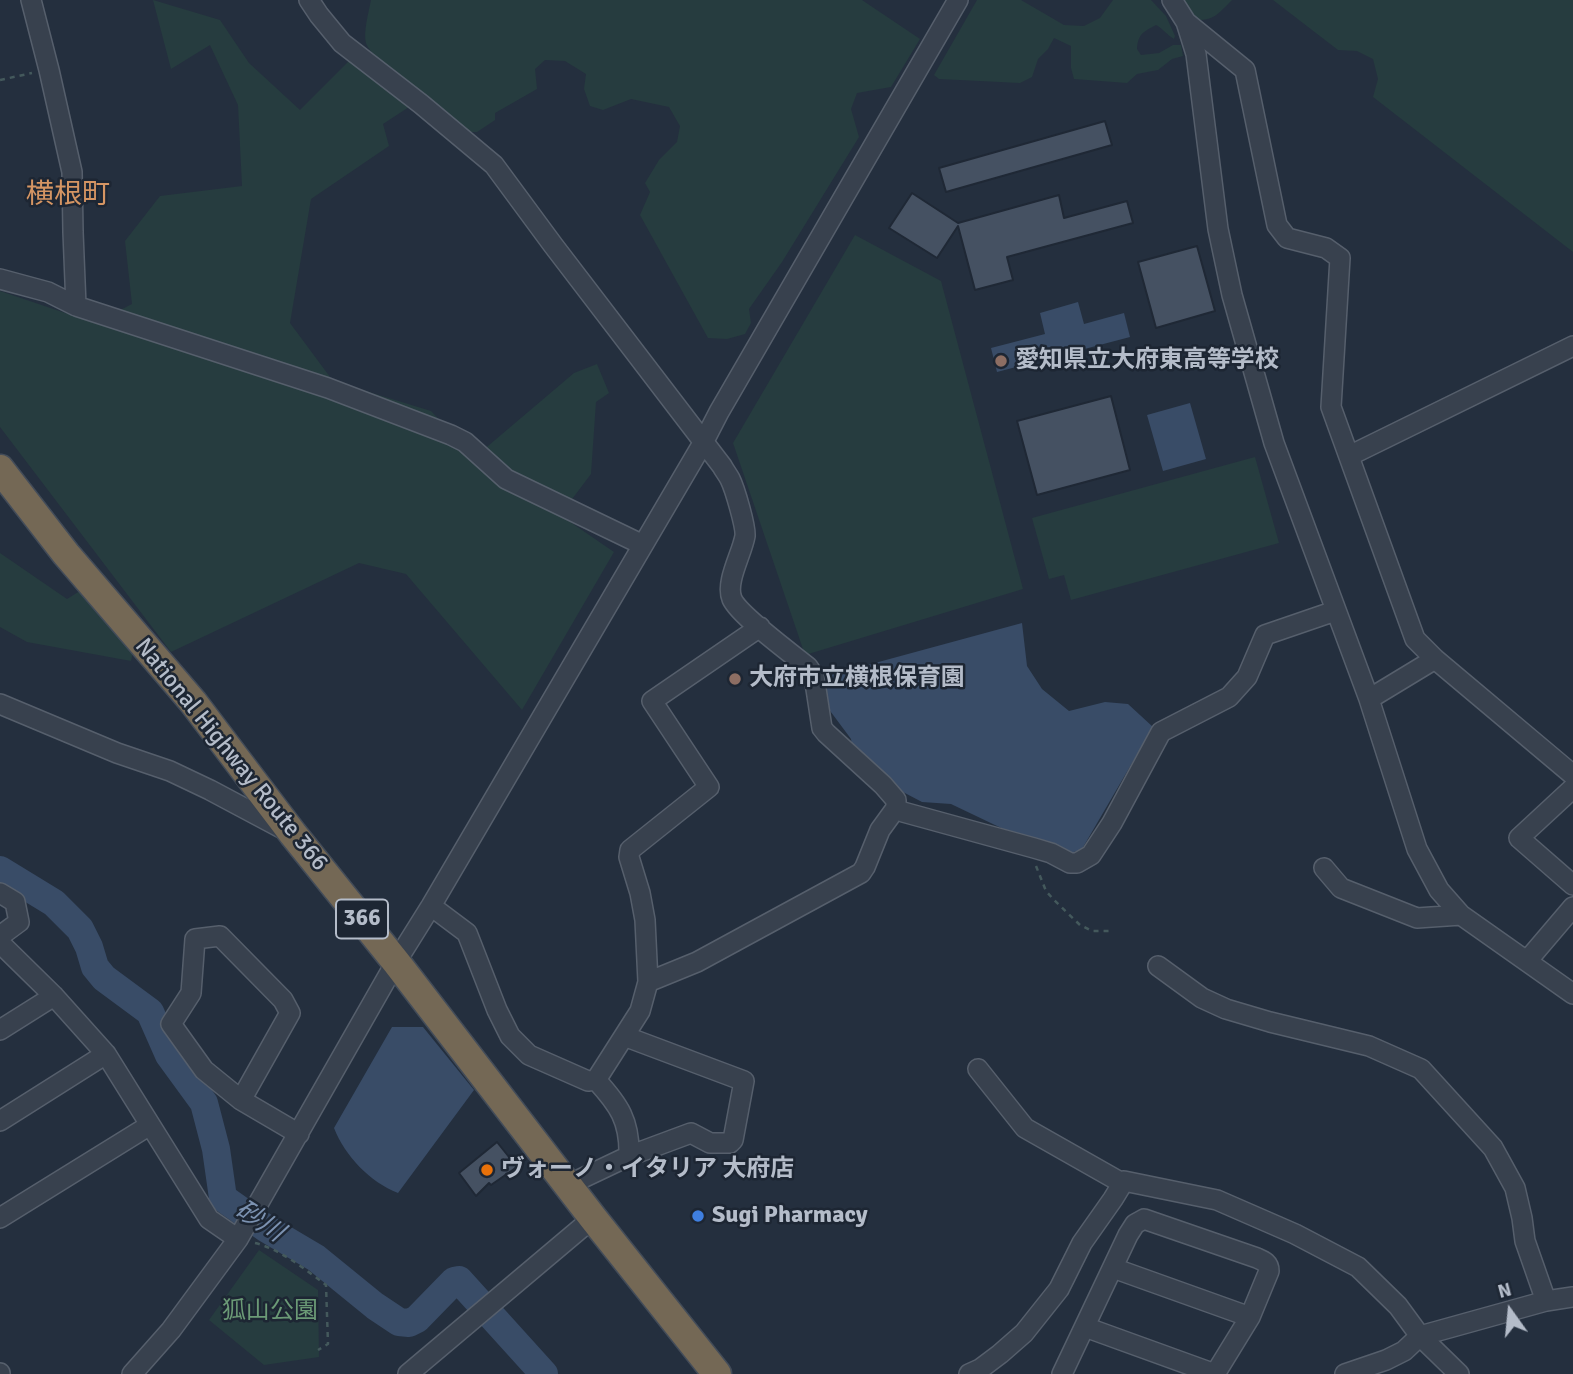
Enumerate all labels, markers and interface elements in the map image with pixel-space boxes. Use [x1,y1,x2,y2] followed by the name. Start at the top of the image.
[26,179,110,213] district label: 横根町
[1015,347,1279,375] place label: 愛知県立大府東高等学校
[993,353,1009,369] marker: 愛知県立大府東高等学校
[128,633,334,877] street label: National Highway Route 366
[749,665,965,693] place label: 大府市立横根保育園
[727,671,743,687] marker: 大府市立横根保育園
[336,900,388,938] road number: 366
[501,1156,794,1184] place label: ヴォーノ・イタリア 大府店
[479,1162,495,1178] marker: ヴォーノ・イタリア 大府店
[229,1195,289,1249] water label: 砂川
[712,1202,868,1230] place label: Sugi Pharmacy
[690,1208,706,1224] marker: Sugi Pharmacy
[1475,1276,1545,1346] north arrow
[1495,1277,1514,1304] text: N
[222,1298,318,1326] park label: 狐山公園

